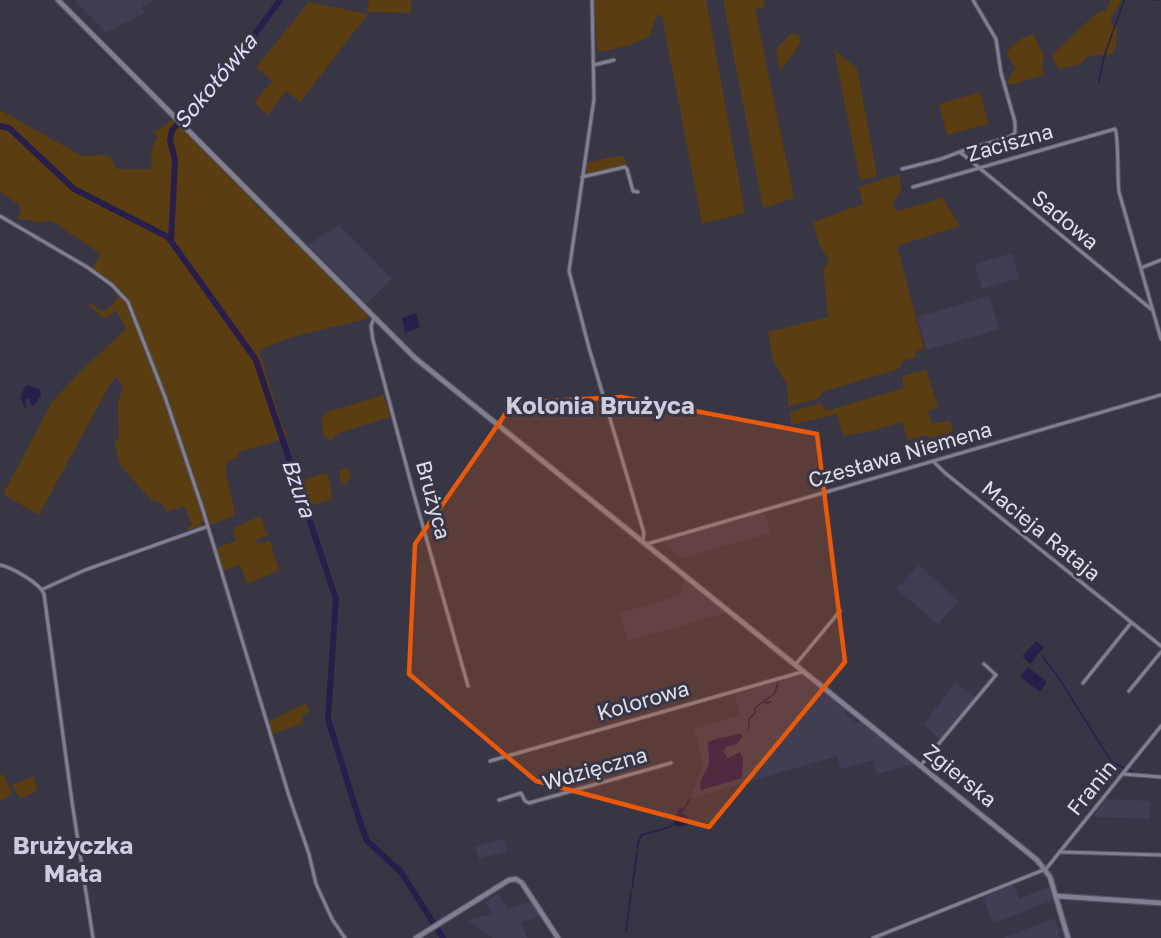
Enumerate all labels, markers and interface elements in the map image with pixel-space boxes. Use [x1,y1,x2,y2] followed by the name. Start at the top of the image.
[167,27,263,134] water label: Sokołówka
[964,117,1056,167] street label: Zaciszna
[1027,184,1104,255] street label: Sadowa
[505,390,695,419] district label: Kolonia Brużyca
[805,415,995,493] street label: Czesława Niemena
[277,455,322,522] water label: Bzura
[411,457,457,542] street label: Brużyca
[977,474,1106,586] street label: Macieja Rataja
[594,675,692,726] street label: Kolorowa
[919,738,1002,812] street label: Zgierska
[539,741,650,795] street label: Wdzięczna
[1061,754,1121,820] street label: Franin
[13,830,133,887] district label: Brużyczka Mała

